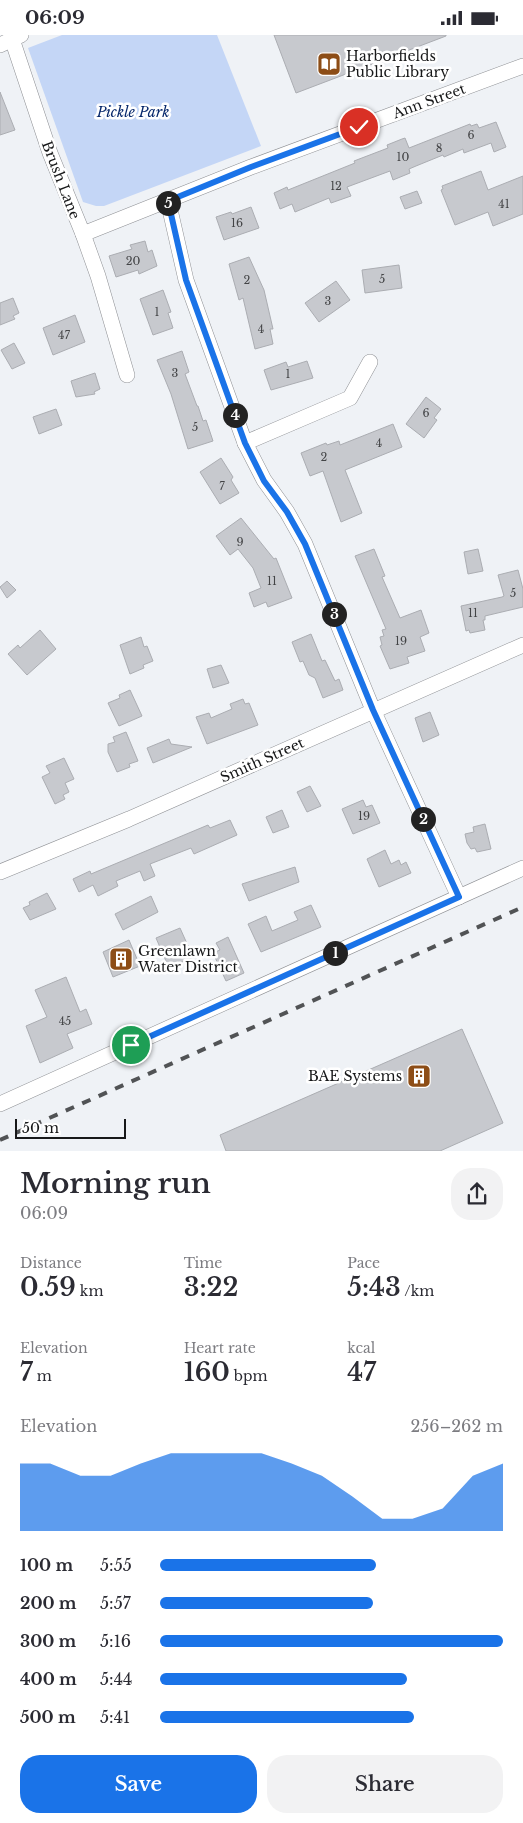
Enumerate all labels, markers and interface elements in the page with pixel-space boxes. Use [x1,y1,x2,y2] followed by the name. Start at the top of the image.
[25,6,85,29] text: 06:09
[346,47,449,81] place label: Harborfields Public Library
[316,51,342,77] library icon: Harborfields Public Library
[389,79,469,123] street label: Ann Street
[96,103,169,121] park label: Pickle Park
[338,106,380,148] pin
[345,113,373,141] icon: check
[467,128,475,142] house number: 6
[38,138,84,222] street label: Brush Lane
[436,141,442,155] house number: 8
[397,150,410,164] house number: 10
[330,179,342,193] house number: 12
[156,191,180,215] pin: 5
[164,194,173,212] text: 5
[498,197,510,211] house number: 41
[231,216,243,230] house number: 16
[126,254,140,268] house number: 20
[379,272,385,286] house number: 5
[244,273,251,287] house number: 2
[325,294,332,308] house number: 3
[155,305,160,319] house number: 1
[258,322,264,336] house number: 4
[58,328,70,342] house number: 47
[172,366,179,380] house number: 3
[286,367,291,381] house number: 1
[222,403,248,427] pin: 4
[231,406,240,424] text: 4
[422,406,430,420] house number: 6
[192,420,198,434] house number: 5
[376,436,382,450] house number: 4
[321,450,328,464] house number: 2
[219,479,225,493] house number: 7
[236,535,244,549] house number: 9
[267,574,277,588] house number: 11
[510,586,516,600] house number: 5
[322,601,346,627] pin: 3
[330,605,339,623] text: 3
[468,606,478,620] house number: 11
[395,634,407,648] house number: 19
[217,733,307,787] street label: Smith Street
[410,807,436,831] pin: 2
[358,809,370,823] house number: 19
[419,810,428,828] text: 2
[322,941,348,965] pin: 1
[137,942,238,976] place label: Greenlawn Water District
[332,944,339,962] text: 1
[108,946,134,972] building icon: Greenlawn Water District
[59,1014,71,1028] house number: 45
[110,1024,152,1066] pin
[117,1031,145,1059] icon: arrive
[406,1063,432,1089] building icon: BAE Systems
[308,1067,402,1085] place label: BAE Systems
[15,1115,126,1139] scale bar
[22,1119,59,1137] text: 50 m
[20,1166,211,1201] text: Morning run
[451,1168,503,1220] button: share
[20,1203,68,1223] text: 06:09
[20,1254,82,1272] text: Distance
[184,1254,222,1272] text: Time
[347,1254,380,1272] text: Pace
[20,1272,76,1303] text: 0.59
[184,1272,239,1303] text: 3:22
[347,1272,401,1303] text: 5:43
[76,1282,104,1300] text: km
[401,1282,434,1300] text: /km
[20,1339,88,1357] text: Elevation
[184,1339,256,1357] text: Heart rate
[347,1339,375,1357] text: kcal
[20,1357,33,1388] text: 7
[184,1357,230,1388] text: 160
[347,1357,376,1388] text: 47
[33,1367,52,1385] text: m
[230,1367,268,1385] text: bpm
[20,1416,97,1436] text: Elevation
[410,1416,503,1436] text: 256–262 m
[20,1555,73,1575] text: 100 m
[100,1555,132,1575] text: 5:55
[20,1593,77,1613] text: 200 m
[100,1593,131,1613] text: 5:57
[20,1631,76,1651] text: 300 m
[100,1631,131,1651] text: 5:16
[20,1669,77,1689] text: 400 m
[100,1669,132,1689] text: 5:44
[20,1707,76,1727] text: 500 m
[100,1707,130,1727] text: 5:41
[20,1755,257,1813] button: Save
[267,1755,503,1813] button: Share

